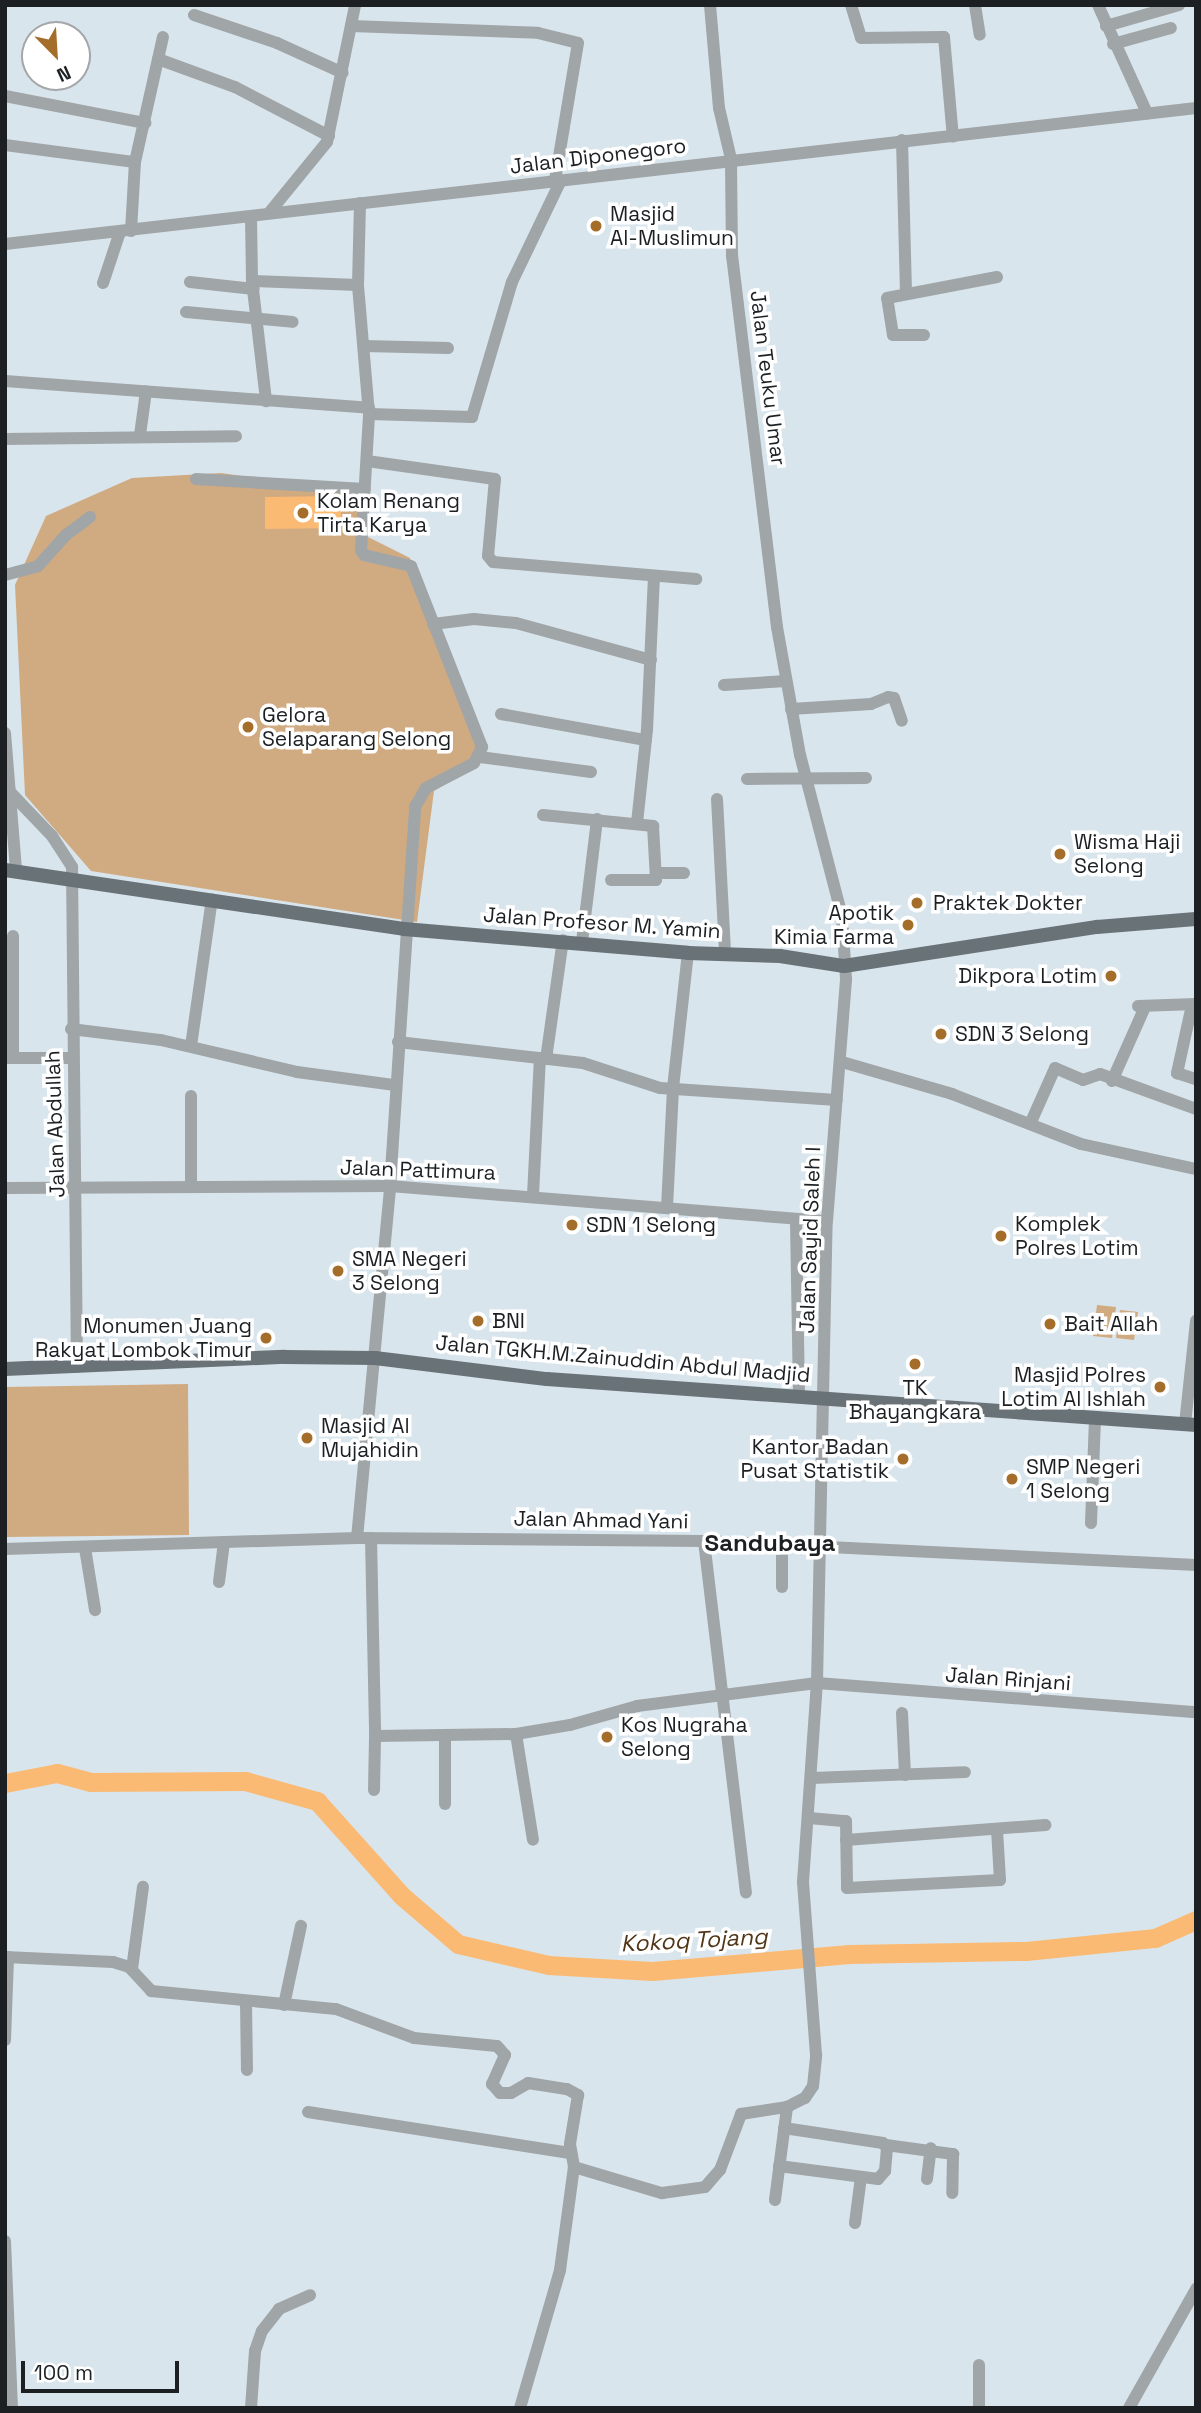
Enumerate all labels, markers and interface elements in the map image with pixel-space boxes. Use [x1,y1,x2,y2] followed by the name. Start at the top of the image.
[21,21,91,91] north arrow
[53,60,75,88] text: N
[508,133,688,179] street label: Jalan Diponegoro
[610,201,734,251] place label: Masjid Al-Muslimun
[588,218,604,234] marker: Masjid Al-Muslimun
[745,289,791,467] street label: Jalan Teuku Umar
[317,488,460,538] place label: Kolam Renang Tirta Karya
[295,505,311,521] marker: Kolam Renang Tirta Karya
[262,702,451,752] place label: Gelora Selaparang Selong
[240,719,256,735] marker: Gelora Selaparang Selong
[1074,829,1180,879] place label: Wisma Haji Selong
[1052,846,1068,862] marker: Wisma Haji Selong
[933,890,1083,916] place label: Praktek Dokter
[907,893,927,913] marker: Praktek Dokter
[774,900,894,950] place label: Apotik Kimia Farma
[482,902,722,944] street label: Jalan Profesor M. Yamin
[900,917,916,933] marker: Apotik Kimia Farma
[958,963,1097,989] place label: Dikpora Lotim
[1103,968,1119,984] marker: Dikpora Lotim
[955,1021,1089,1047] place label: SDN 3 Selong
[933,1026,949,1042] marker: SDN 3 Selong
[40,1050,70,1198] street label: Jalan Abdullah
[794,1146,826,1334] street label: Jalan Sayid Saleh I
[340,1155,496,1185] street label: Jalan Pattimura
[1015,1211,1139,1261] place label: Komplek Polres Lotim
[586,1212,716,1238] place label: SDN 1 Selong
[564,1217,580,1233] marker: SDN 1 Selong
[993,1228,1009,1244] marker: Komplek Polres Lotim
[352,1246,467,1296] place label: SMA Negeri 3 Selong
[330,1263,346,1279] marker: SMA Negeri 3 Selong
[492,1308,525,1334] place label: BNI
[1064,1311,1159,1337] place label: Bait Allah
[34,1313,252,1363] place label: Monumen Juang Rakyat Lombok Timur
[470,1313,486,1329] marker: BNI
[1042,1316,1058,1332] marker: Bait Allah
[258,1330,274,1346] marker: Monumen Juang Rakyat Lombok Timur
[434,1330,812,1388] street label: Jalan TGKH.M.Zainuddin Abdul Madjid
[907,1356,923,1372] marker: TK Bhayangkara
[1001,1362,1146,1412] place label: Masjid Polres Lotim Al Ishlah
[849,1375,981,1425] place label: TK Bhayangkara
[1152,1379,1168,1395] marker: Masjid Polres Lotim Al Ishlah
[321,1413,419,1463] place label: Masjid Al Mujahidin
[299,1430,315,1446] marker: Masjid Al Mujahidin
[740,1434,889,1484] place label: Kantor Badan Pusat Statistik
[895,1451,911,1467] marker: Kantor Badan Pusat Statistik
[1026,1454,1140,1504] place label: SMP Negeri 1 Selong
[1004,1471,1020,1487] marker: SMP Negeri 1 Selong
[513,1506,689,1534] street label: Jalan Ahmad Yani
[705,1529,835,1557] district label: Sandubaya
[944,1662,1072,1696] street label: Jalan Rinjani
[621,1712,748,1762] place label: Kos Nugraha Selong
[599,1729,615,1745] marker: Kos Nugraha Selong
[620,1922,768,1958] water label: Kokoq Tojang
[24,2346,182,2390] scale bar
[34,2359,93,2386] text: 100 m

